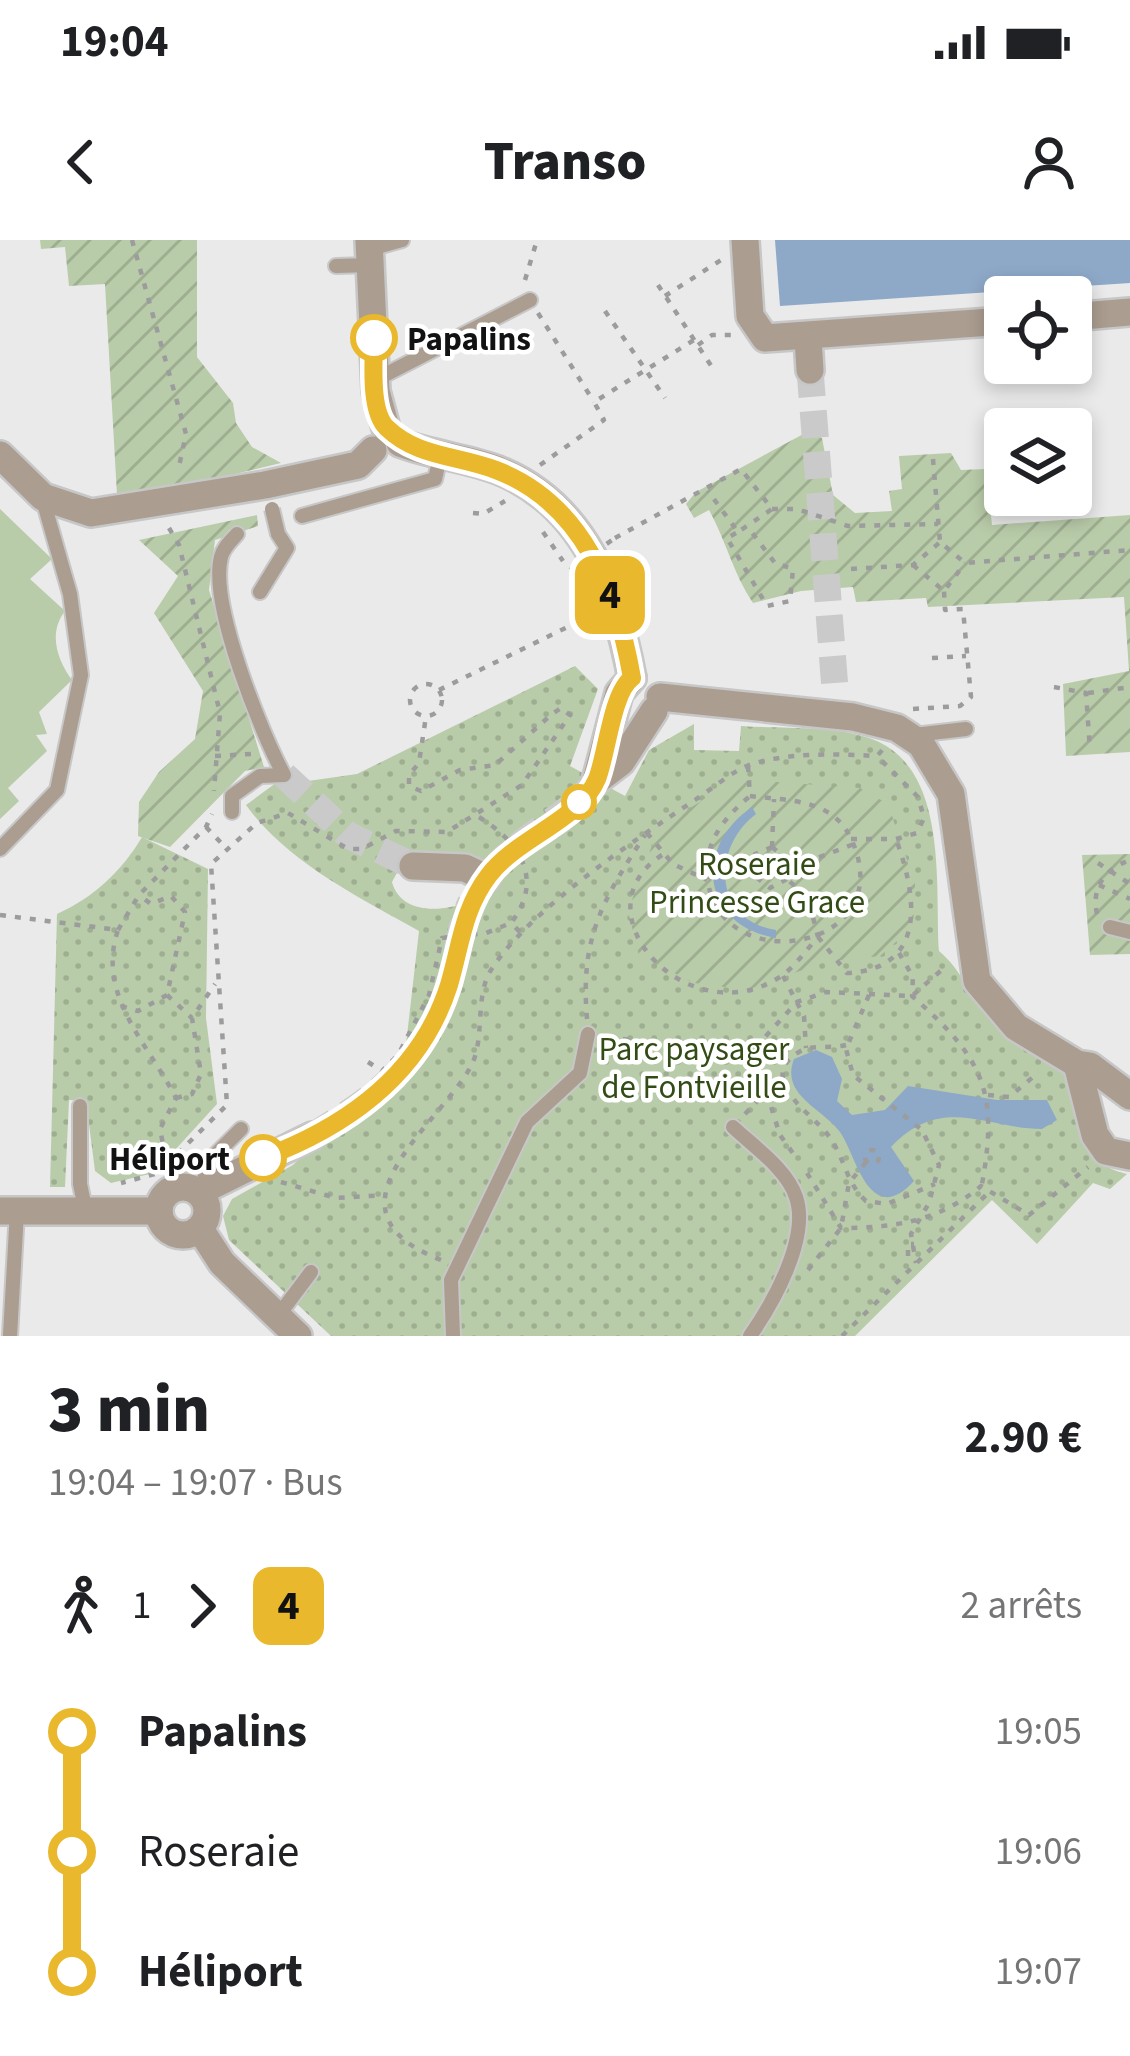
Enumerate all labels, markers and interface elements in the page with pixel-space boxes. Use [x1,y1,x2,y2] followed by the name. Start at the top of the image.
[60,10,169,74] text: 19:04
[484,124,646,201] text: Transo
[48,129,114,195] icon: back
[1016,129,1082,195] icon: person
[984,276,1092,516] map controls
[984,276,1092,384] button: locate
[352,316,396,360] marker: Papalins
[407,316,531,363] place label: Papalins
[984,408,1092,516] button: layers
[571,556,649,634] line badge: 4
[599,565,621,625] text: 4
[563,786,595,818] unlabelled marker
[649,841,865,926] park label: Roseraie Princesse Grace
[598,1026,790,1111] park label: Parc paysager de Fontvieille
[109,1136,230,1183] place label: Héliport
[241,1136,285,1180] marker: Héliport
[48,1363,210,1457] text: 3 min
[964,1406,1082,1470] text: 2.90 €
[48,1455,343,1511] text: 19:04 – 19:07 · Bus
[48,1573,114,1639] icon: walk
[169,1573,235,1639] icon: forward
[277,1576,300,1636] text: 4
[132,1578,151,1634] text: 1
[960,1578,1082,1634] text: 2 arrêts
[138,1700,307,1764] text: Papalins
[995,1704,1082,1760] text: 19:05
[138,1820,299,1884] text: Roseraie
[995,1824,1082,1880] text: 19:06
[138,1940,303,2004] text: Héliport
[995,1944,1082,2000] text: 19:07

